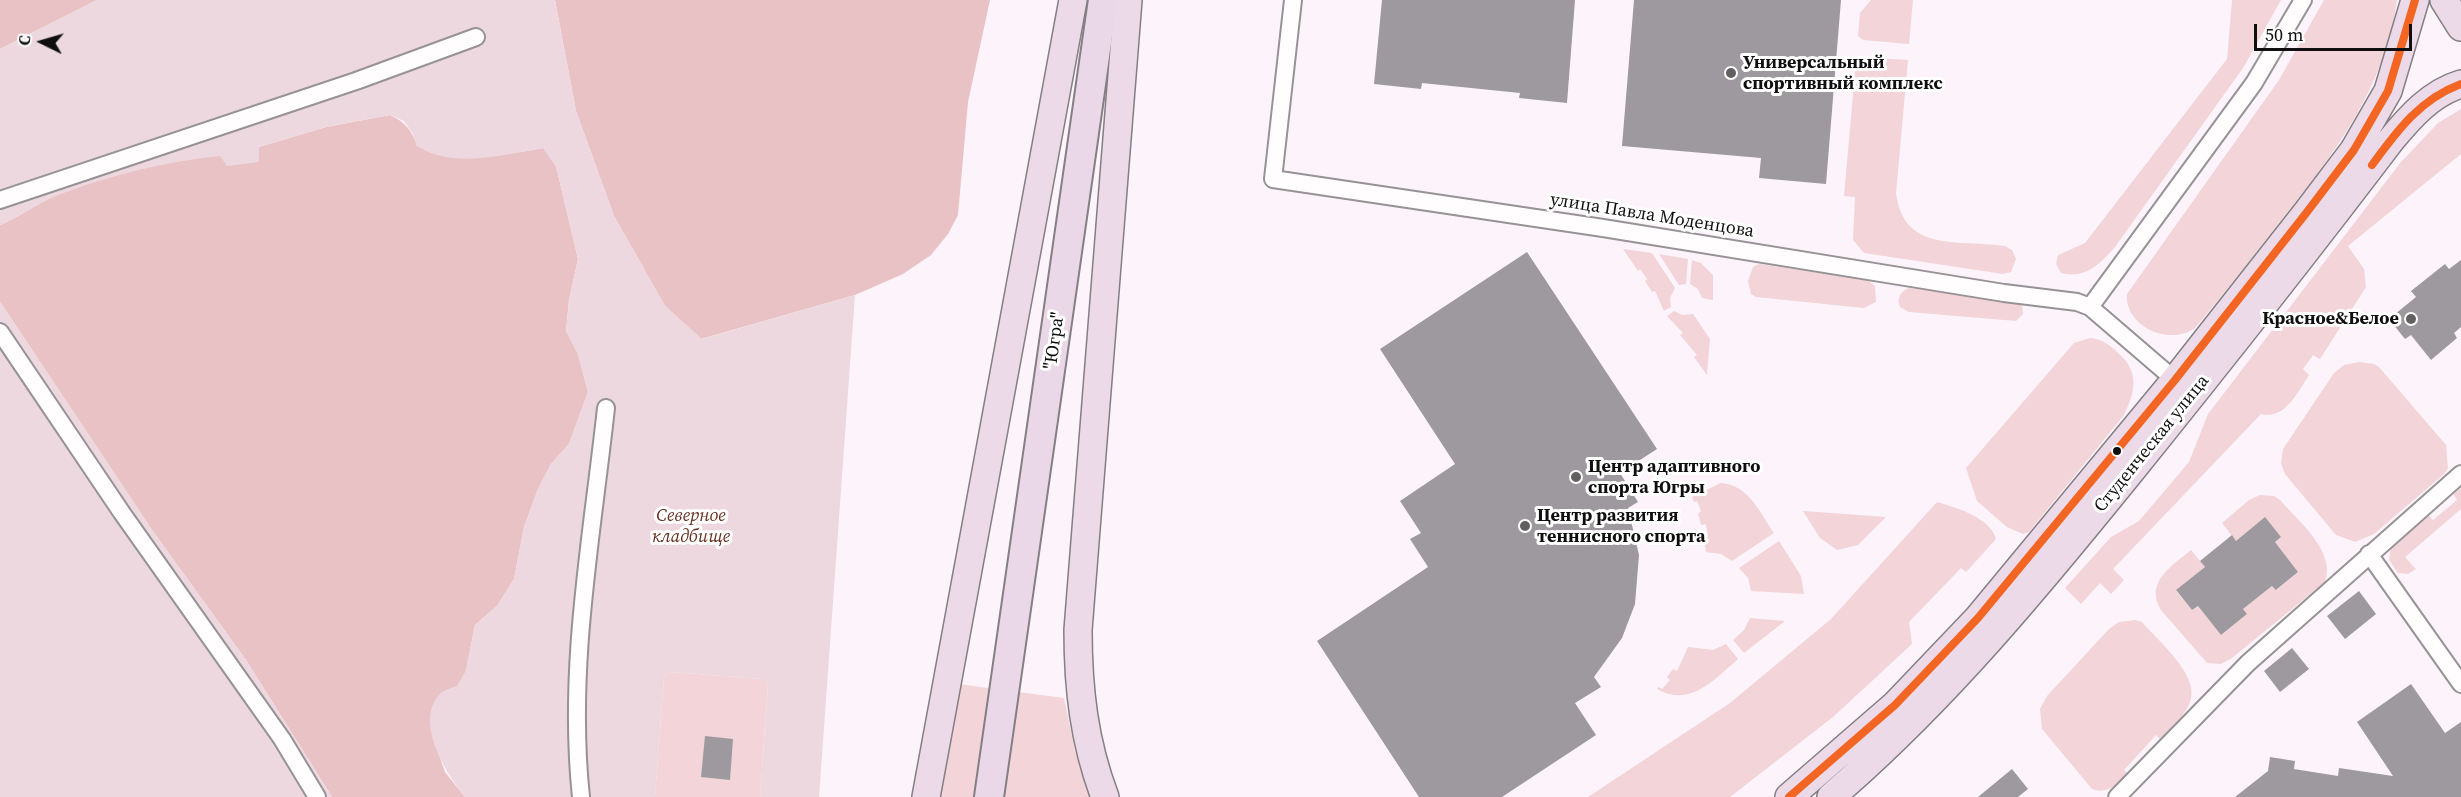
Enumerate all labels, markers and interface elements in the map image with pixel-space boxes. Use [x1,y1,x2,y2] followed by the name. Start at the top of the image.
[12,12,72,72] north arrow
[2257,12,2414,50] scale bar
[2265,22,2303,47] text: 50 m
[13,35,35,46] text: С
[1743,52,1943,94] place label: Универсальный спортивный комплекс
[1724,66,1738,80] marker: Универсальный спортивный комплекс
[1548,189,1756,243] street label: улица Павла Моденцова
[2262,308,2399,330] place label: Красное&Белое
[1040,311,1070,371] street label: "Югра"
[2404,312,2418,326] marker: Красное&Белое
[2090,371,2214,517] street label: Студенческая улица
[2111,445,2123,457] unlabelled marker
[1588,456,1760,498] place label: Центр адаптивного спорта Югры
[1569,470,1583,484] marker: Центр адаптивного спорта Югры
[652,505,730,548] park label: Северное кладбище
[1537,505,1706,548] place label: Центр развития теннисного спорта
[1518,519,1532,533] marker: Центр развития теннисного спорта

